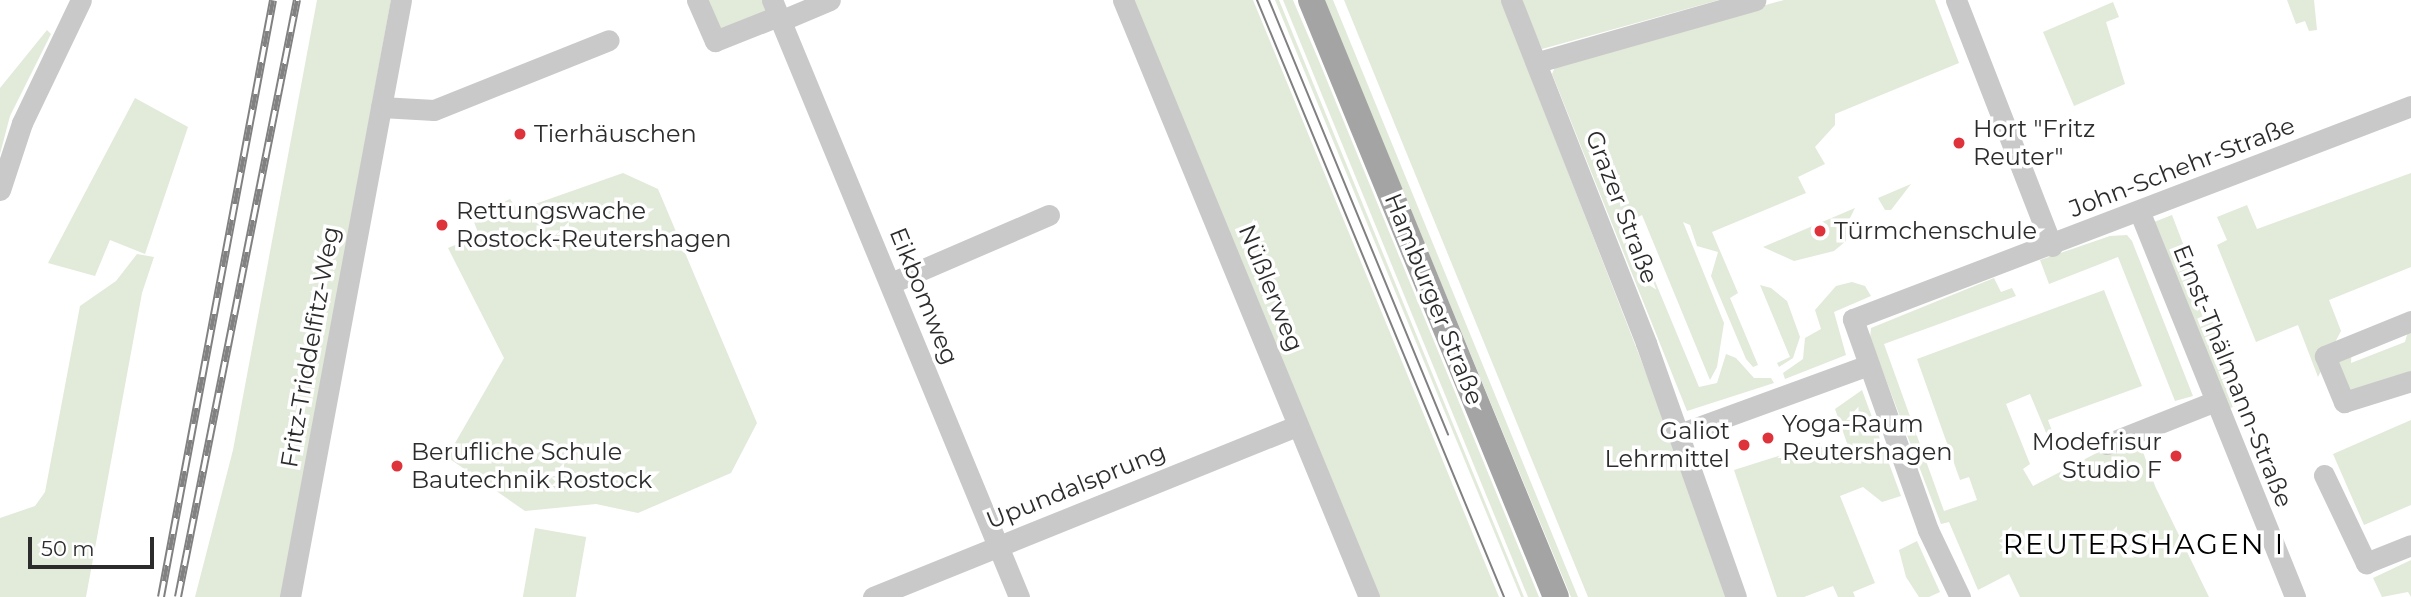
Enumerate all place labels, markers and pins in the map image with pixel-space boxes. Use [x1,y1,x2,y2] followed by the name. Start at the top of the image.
[1973,115,2095,171] place label: Hort "Fritz Reuter"
[534,120,697,148] place label: Tierhäuschen
[512,126,528,142] marker: Tierhäuschen
[1951,135,1967,151] marker: Hort "Fritz Reuter"
[456,197,731,253] place label: Rettungswache Rostock-Reutershagen
[434,217,450,233] marker: Rettungswache Rostock-Reutershagen
[1834,217,2037,245] place label: Türmchenschule
[1812,223,1828,239] marker: Türmchenschule
[1782,410,1953,466] place label: Yoga-Raum Reutershagen
[1605,417,1730,473] place label: Galiot Lehrmittel
[2032,428,2162,484] place label: Modefrisur Studio F
[1760,430,1776,446] marker: Yoga-Raum Reutershagen
[1736,437,1752,453] marker: Galiot Lehrmittel
[411,438,652,494] place label: Berufliche Schule Bautechnik Rostock
[2168,448,2184,464] marker: Modefrisur Studio F
[389,458,405,474] marker: Berufliche Schule Bautechnik Rostock

